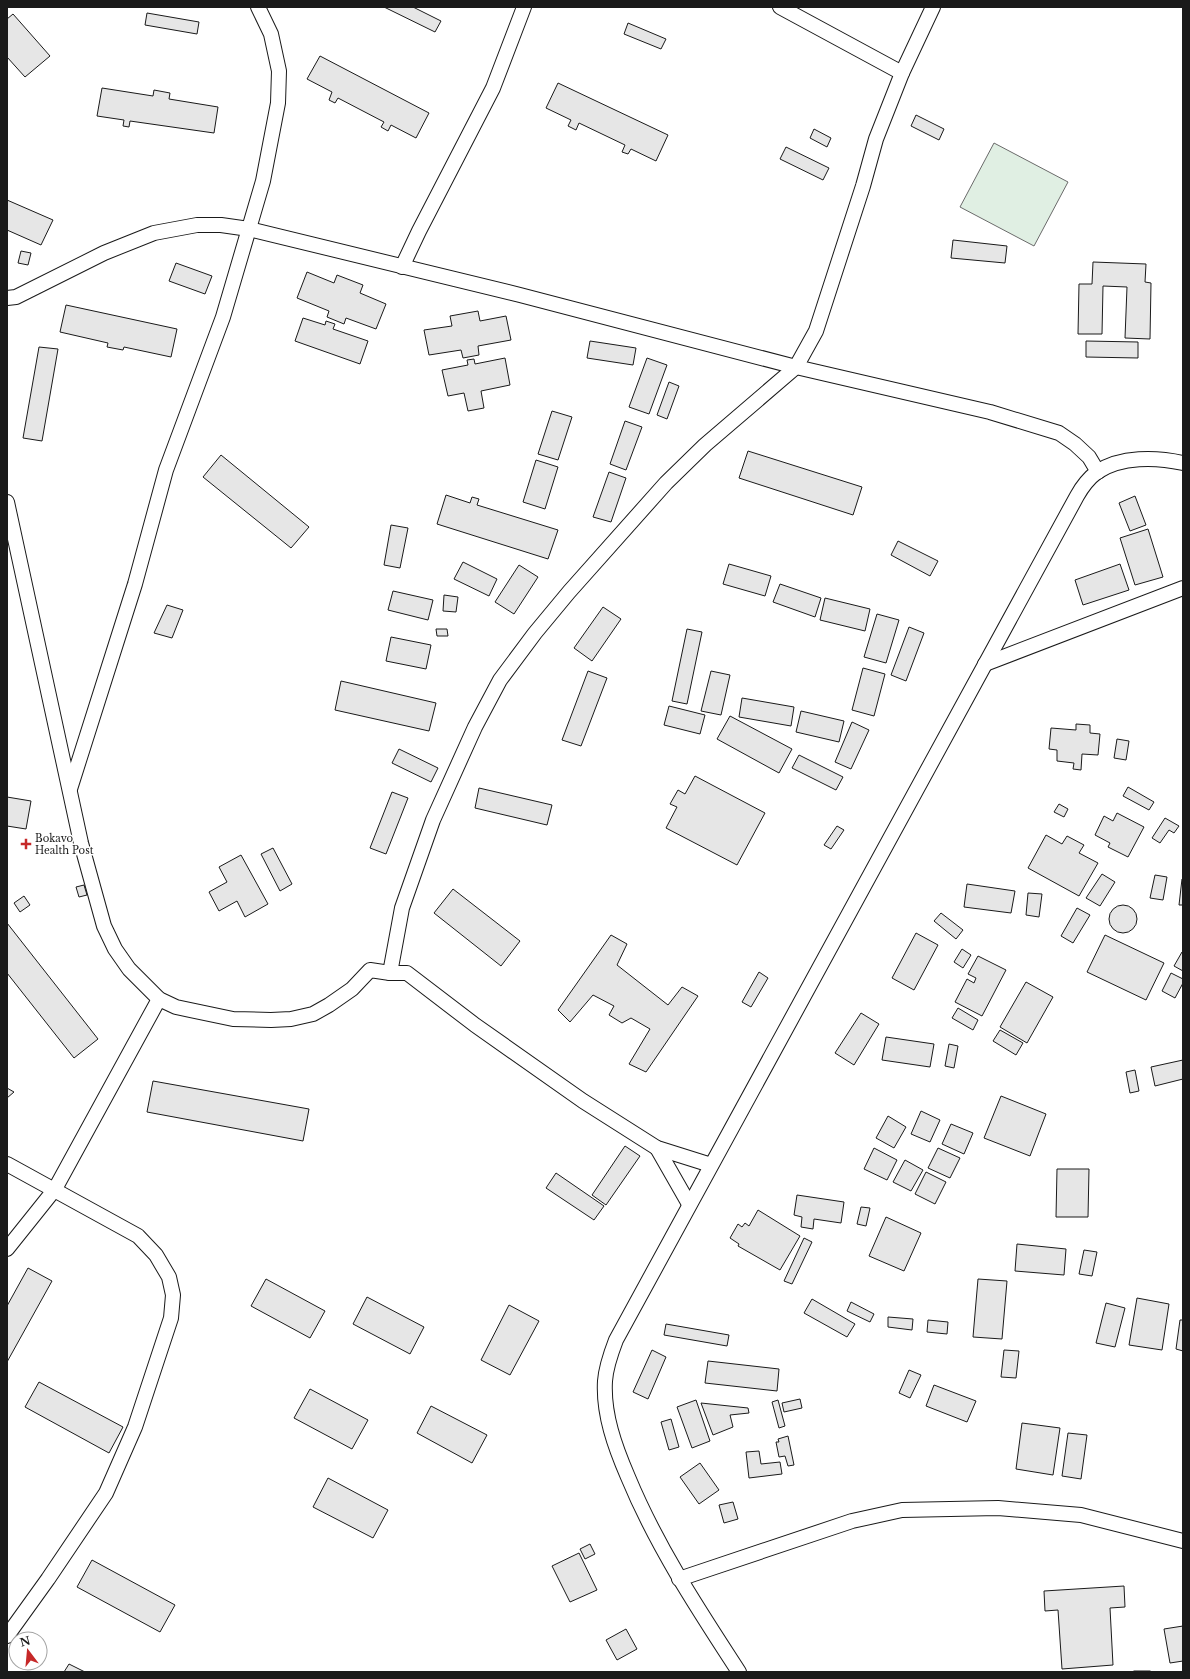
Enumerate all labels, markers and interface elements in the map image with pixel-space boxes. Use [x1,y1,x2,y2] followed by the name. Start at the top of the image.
[35,832,94,857] place label: Bokavo Health Post
[20,838,32,850] marker: Bokavo Health Post
[8,1631,48,1671] north arrow
[18,1633,33,1650] text: N

